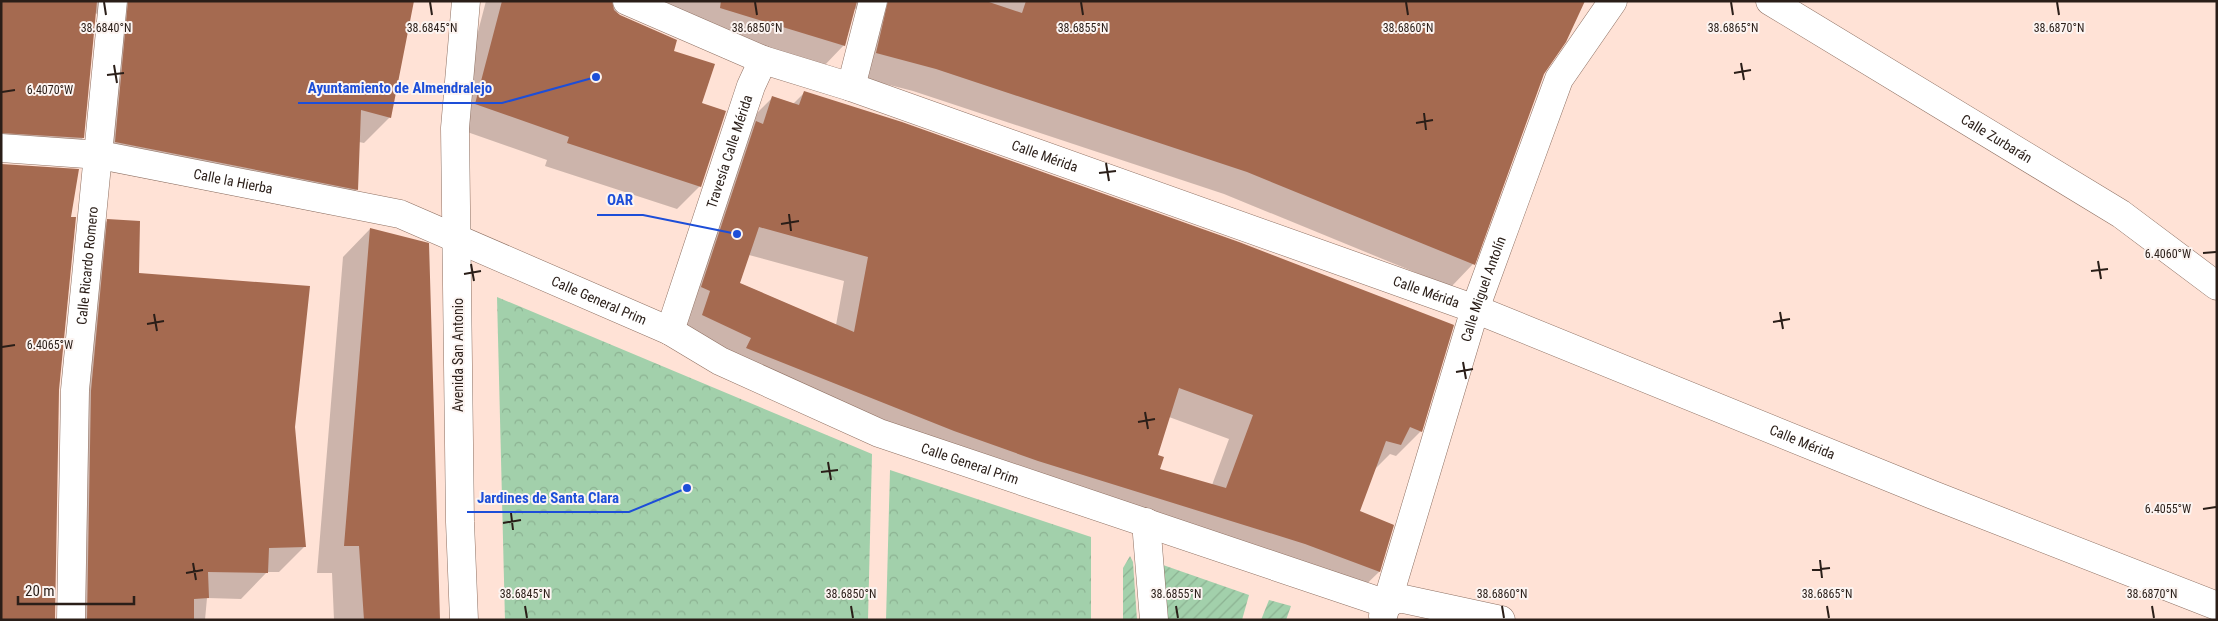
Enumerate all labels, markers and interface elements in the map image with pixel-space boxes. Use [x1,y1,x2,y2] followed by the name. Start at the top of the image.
[81,21,131,35] text: 38.6840°N
[407,21,457,35] text: 38.6845°N
[732,21,782,35] text: 38.6850°N
[1058,21,1108,35] text: 38.6855°N
[1383,21,1433,35] text: 38.6860°N
[1708,21,1758,35] text: 38.6865°N
[2034,21,2084,35] text: 38.6870°N
[298,73,502,103] callout: Ayuntamiento de Almendralejo
[308,79,492,97] text: Ayuntamiento de Almendralejo
[27,83,73,97] text: 6.4070°W
[703,93,756,210] street label: Travesía Calle Mérida
[1958,111,2035,166] street label: Calle Zurbarán
[1010,137,1080,175] street label: Calle Mérida
[192,166,274,197] street label: Calle la Hierba
[597,185,643,215] callout: OAR
[607,191,633,209] text: OAR
[73,206,101,326] street label: Calle Ricardo Romero
[1458,234,1509,344] street label: Calle Miguel Antolín
[2145,247,2191,261] text: 6.4060°W
[549,273,649,328] street label: Calle General Prim
[1391,273,1462,311] street label: Calle Mérida
[450,298,466,412] street label: Avenida San Antonio
[27,338,73,352] text: 6.4065°W
[1767,422,1837,462] street label: Calle Mérida
[919,440,1021,487] street label: Calle General Prim
[467,482,629,512] callout: Jardines de Santa Clara
[477,489,619,507] text: Jardines de Santa Clara
[2145,502,2191,516] text: 6.4055°W
[18,574,134,606] scale bar
[25,582,55,600] text: 20 m
[500,587,550,601] text: 38.6845°N
[826,587,876,601] text: 38.6850°N
[1151,587,1201,601] text: 38.6855°N
[1477,587,1527,601] text: 38.6860°N
[1802,587,1852,601] text: 38.6865°N
[2127,587,2177,601] text: 38.6870°N

